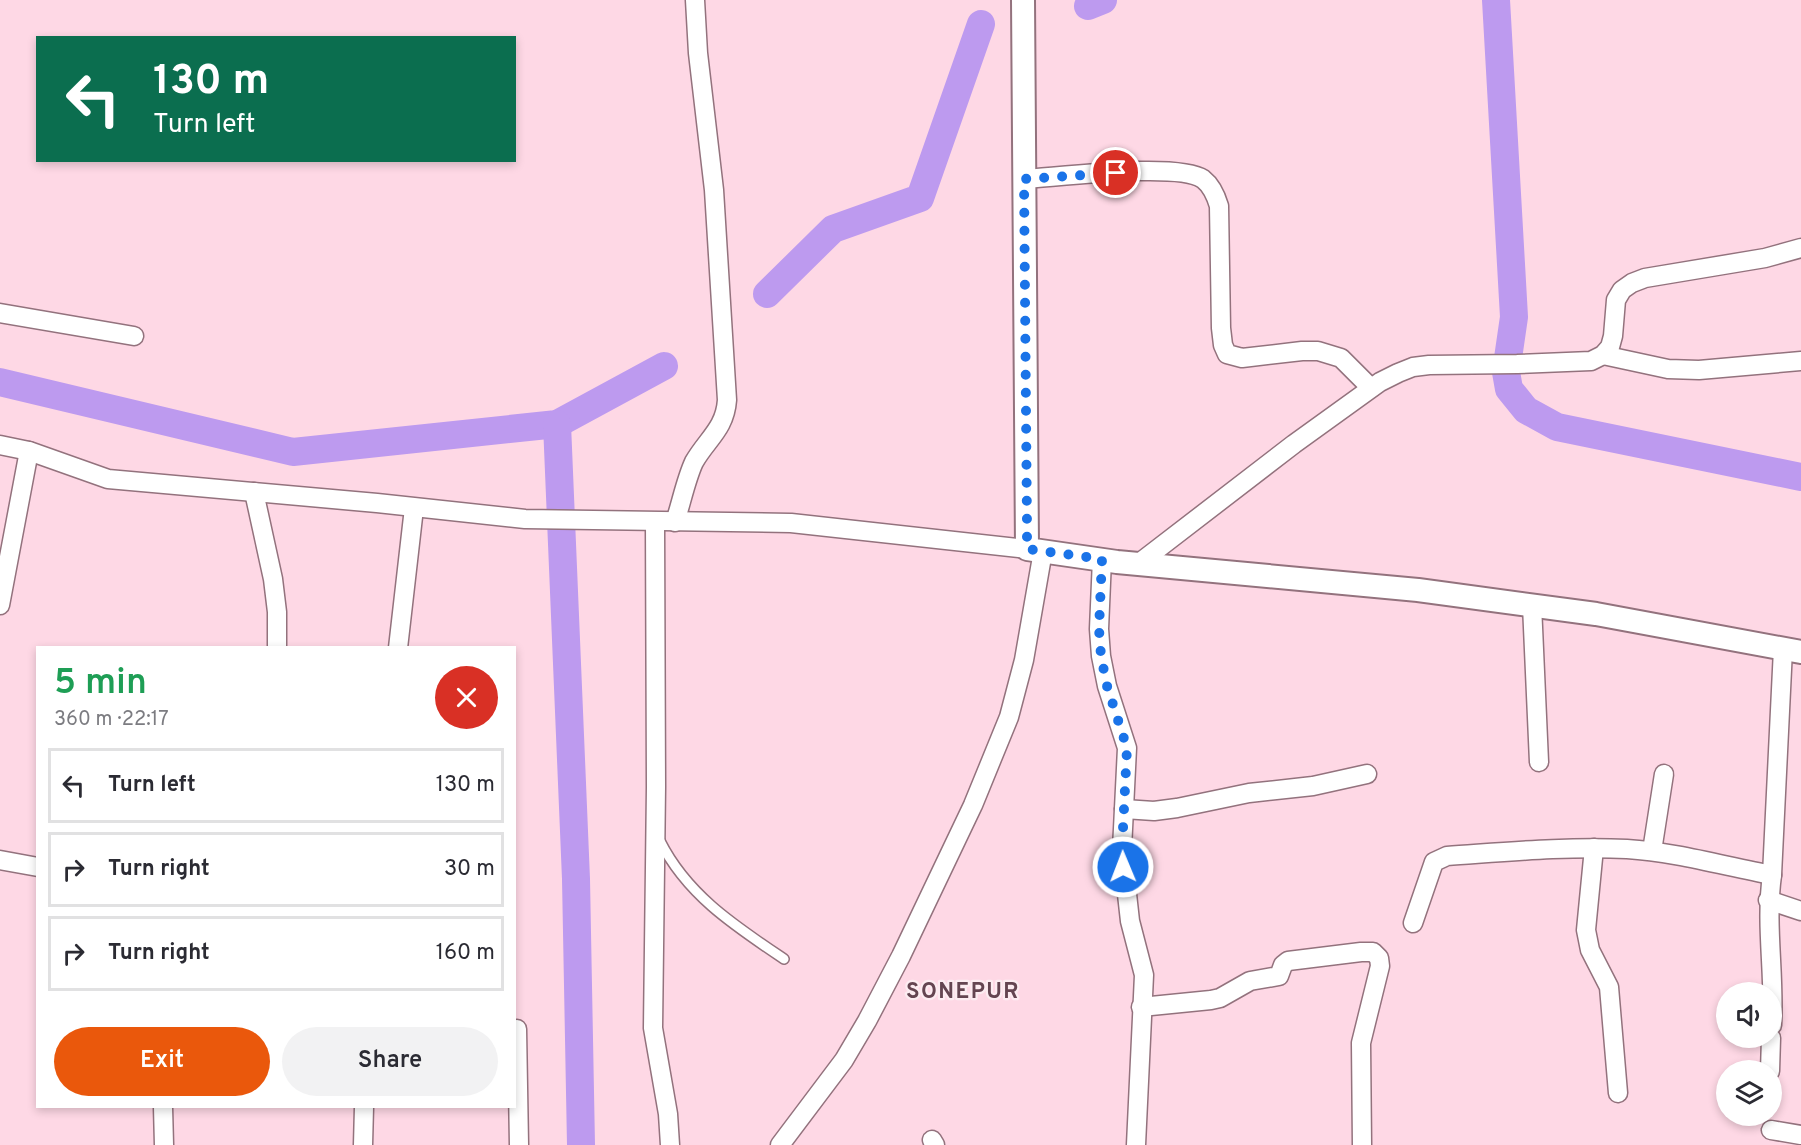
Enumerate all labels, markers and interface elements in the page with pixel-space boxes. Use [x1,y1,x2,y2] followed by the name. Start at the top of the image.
[153,56,269,109] text: 130 m
[54,60,132,138] icon: left
[153,108,255,142] text: Turn left
[1090,147,1141,198] pin
[1099,156,1132,189] icon: arrive
[54,661,147,707] text: 5 min
[435,666,498,729] button: close
[54,707,169,733] text: 360 m · 22:17
[57,769,90,802] icon: left
[108,772,196,799] text: Turn left
[436,772,495,799] text: 130 m
[1091,835,1155,899] position arrow
[57,853,90,886] icon: right
[108,856,210,883] text: Turn right
[444,856,495,883] text: 30 m
[57,937,90,970] icon: right
[108,940,210,967] text: Turn right
[436,940,495,967] text: 160 m
[906,979,1020,1006] district label: SONEPUR
[1716,982,1782,1126] map controls
[1716,982,1782,1048] button: sound
[54,1027,270,1096] button: Exit
[282,1027,498,1096] button: Share
[1716,1060,1782,1126] button: layers

